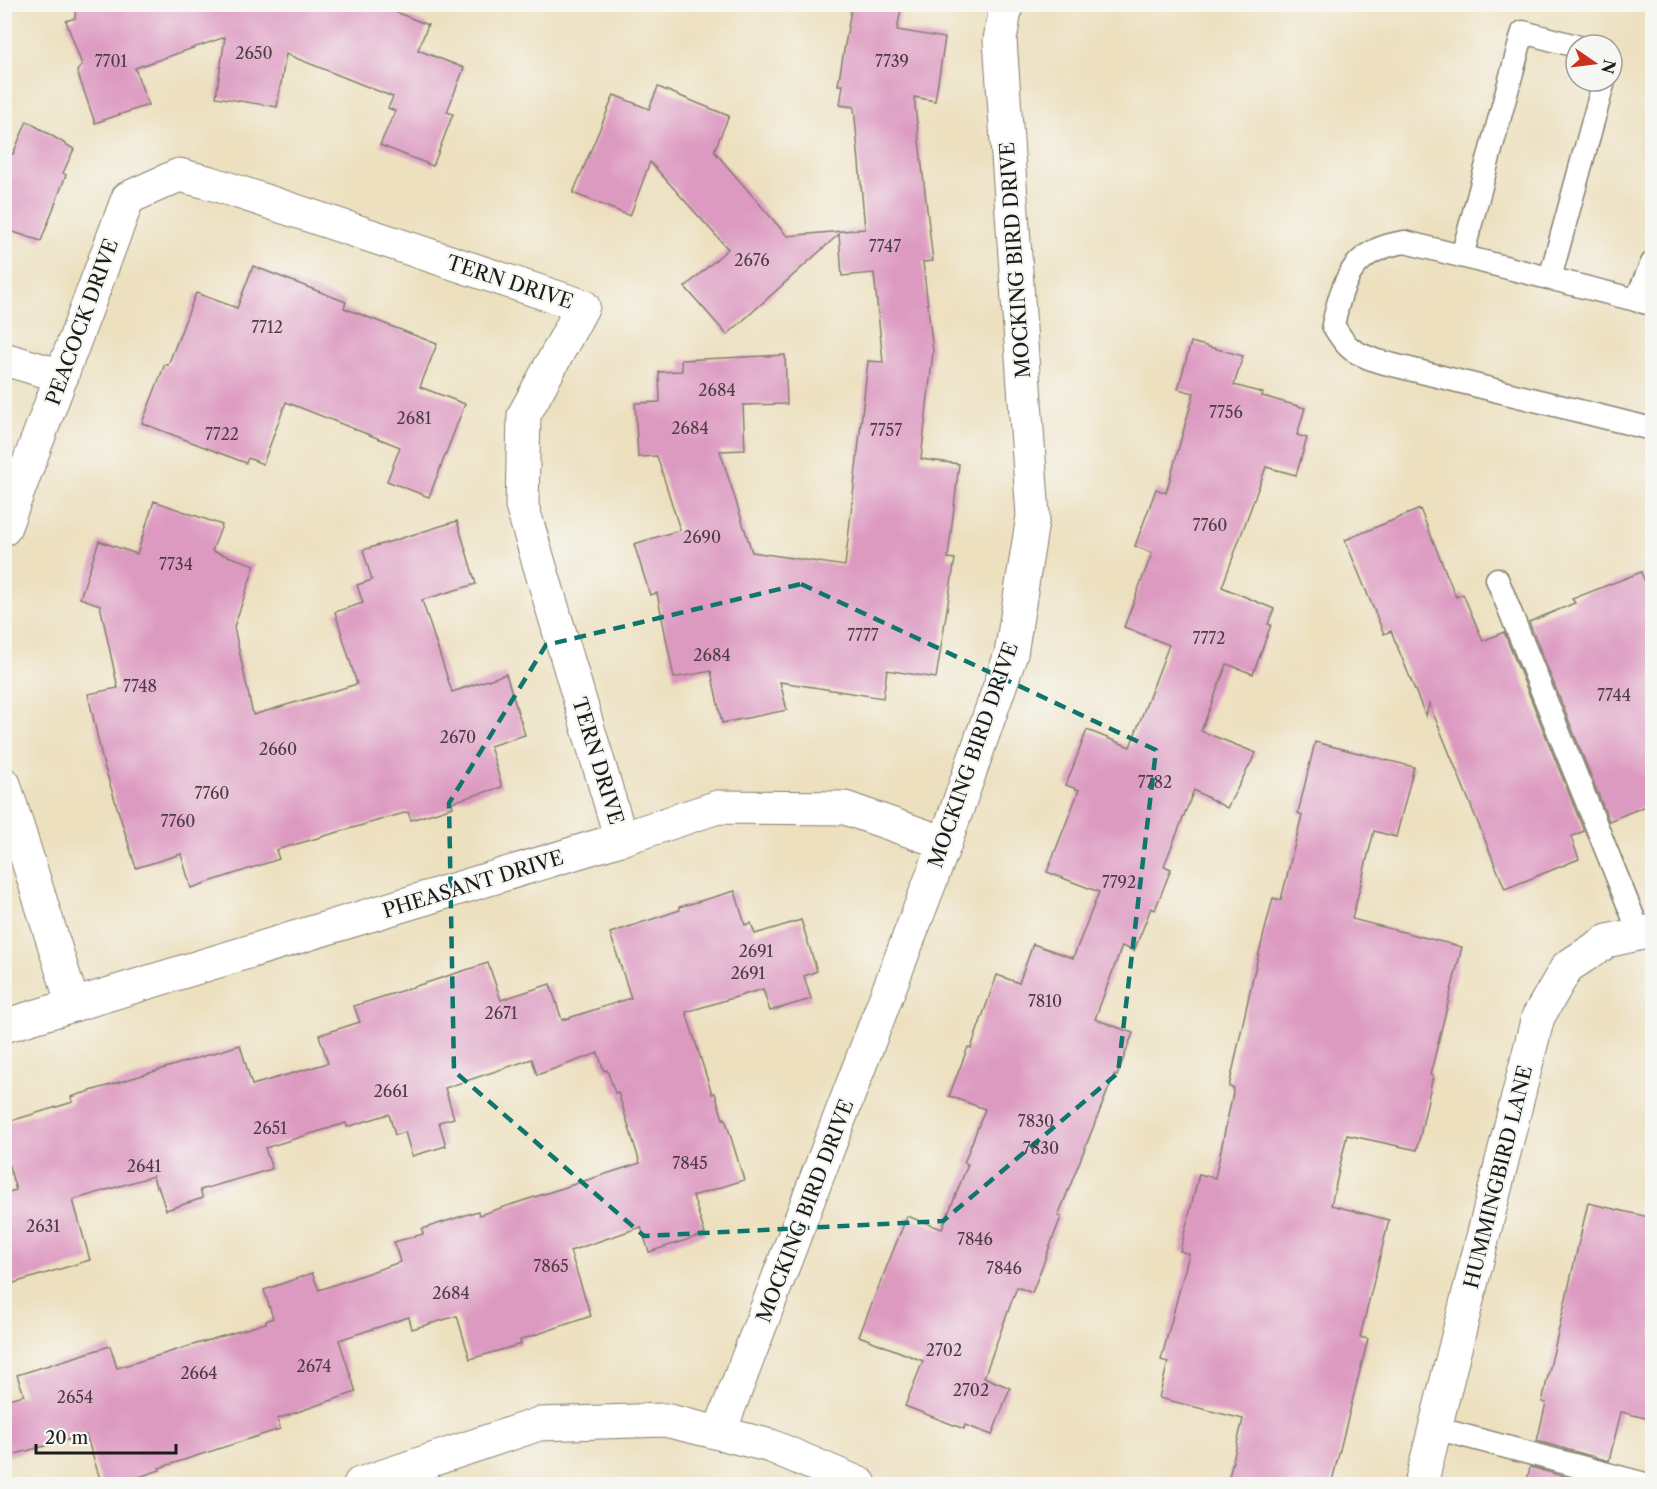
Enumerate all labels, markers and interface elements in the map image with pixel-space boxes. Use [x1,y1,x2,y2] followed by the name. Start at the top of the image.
[1564,33,1624,93] north arrow
[235,43,273,63] house number: 2650
[95,51,128,71] house number: 7701
[875,51,909,71] house number: 7739
[1597,57,1620,76] text: N
[995,141,1035,379] street label: MOCKING BIRD DRIVE
[41,236,123,408] street label: PEACOCK DRIVE
[869,236,901,256] house number: 7747
[444,250,576,314] street label: TERN DRIVE
[734,250,770,270] house number: 2676
[251,317,283,337] house number: 7712
[698,380,736,400] house number: 2684
[1209,402,1243,422] house number: 7756
[397,408,432,428] house number: 2681
[671,418,709,438] house number: 2684
[870,420,902,440] house number: 7757
[205,424,239,444] house number: 7722
[1193,515,1227,535] house number: 7760
[683,527,721,547] house number: 2690
[159,554,193,574] house number: 7734
[847,625,879,645] house number: 7777
[1193,628,1225,648] house number: 7772
[923,639,1023,871] street label: MOCKING BIRD DRIVE
[693,645,731,665] house number: 2684
[123,676,157,696] house number: 7748
[1597,685,1631,705] house number: 7744
[567,695,629,827] street label: TERN DRIVE
[440,727,476,747] house number: 2670
[259,739,297,759] house number: 2660
[1138,772,1172,792] house number: 7782
[195,783,229,803] house number: 7760
[161,811,195,831] house number: 7760
[380,845,566,923] street label: PHEASANT DRIVE
[1102,872,1136,892] house number: 7792
[739,941,774,961] house number: 2691
[731,963,766,983] house number: 2691
[1028,991,1062,1011] house number: 7810
[485,1003,518,1023] house number: 2671
[1459,1063,1537,1291] street label: HUMMINGBIRD LANE
[374,1081,409,1101] house number: 2661
[751,1096,859,1326] street label: MOCKING BIRD DRIVE
[1018,1111,1054,1131] house number: 7830
[253,1118,287,1138] house number: 2651
[1023,1138,1059,1158] house number: 7830
[672,1153,708,1173] house number: 7845
[127,1156,162,1176] house number: 2641
[26,1216,60,1236] house number: 2631
[957,1229,993,1249] house number: 7846
[533,1256,569,1276] house number: 7865
[986,1258,1022,1278] house number: 7846
[432,1283,470,1303] house number: 2684
[926,1340,962,1360] house number: 2702
[296,1356,332,1376] house number: 2674
[180,1363,218,1383] house number: 2664
[953,1380,989,1400] house number: 2702
[57,1387,93,1407] house number: 2654
[36,1417,176,1455] scale bar
[45,1427,89,1449] text: 20 m

